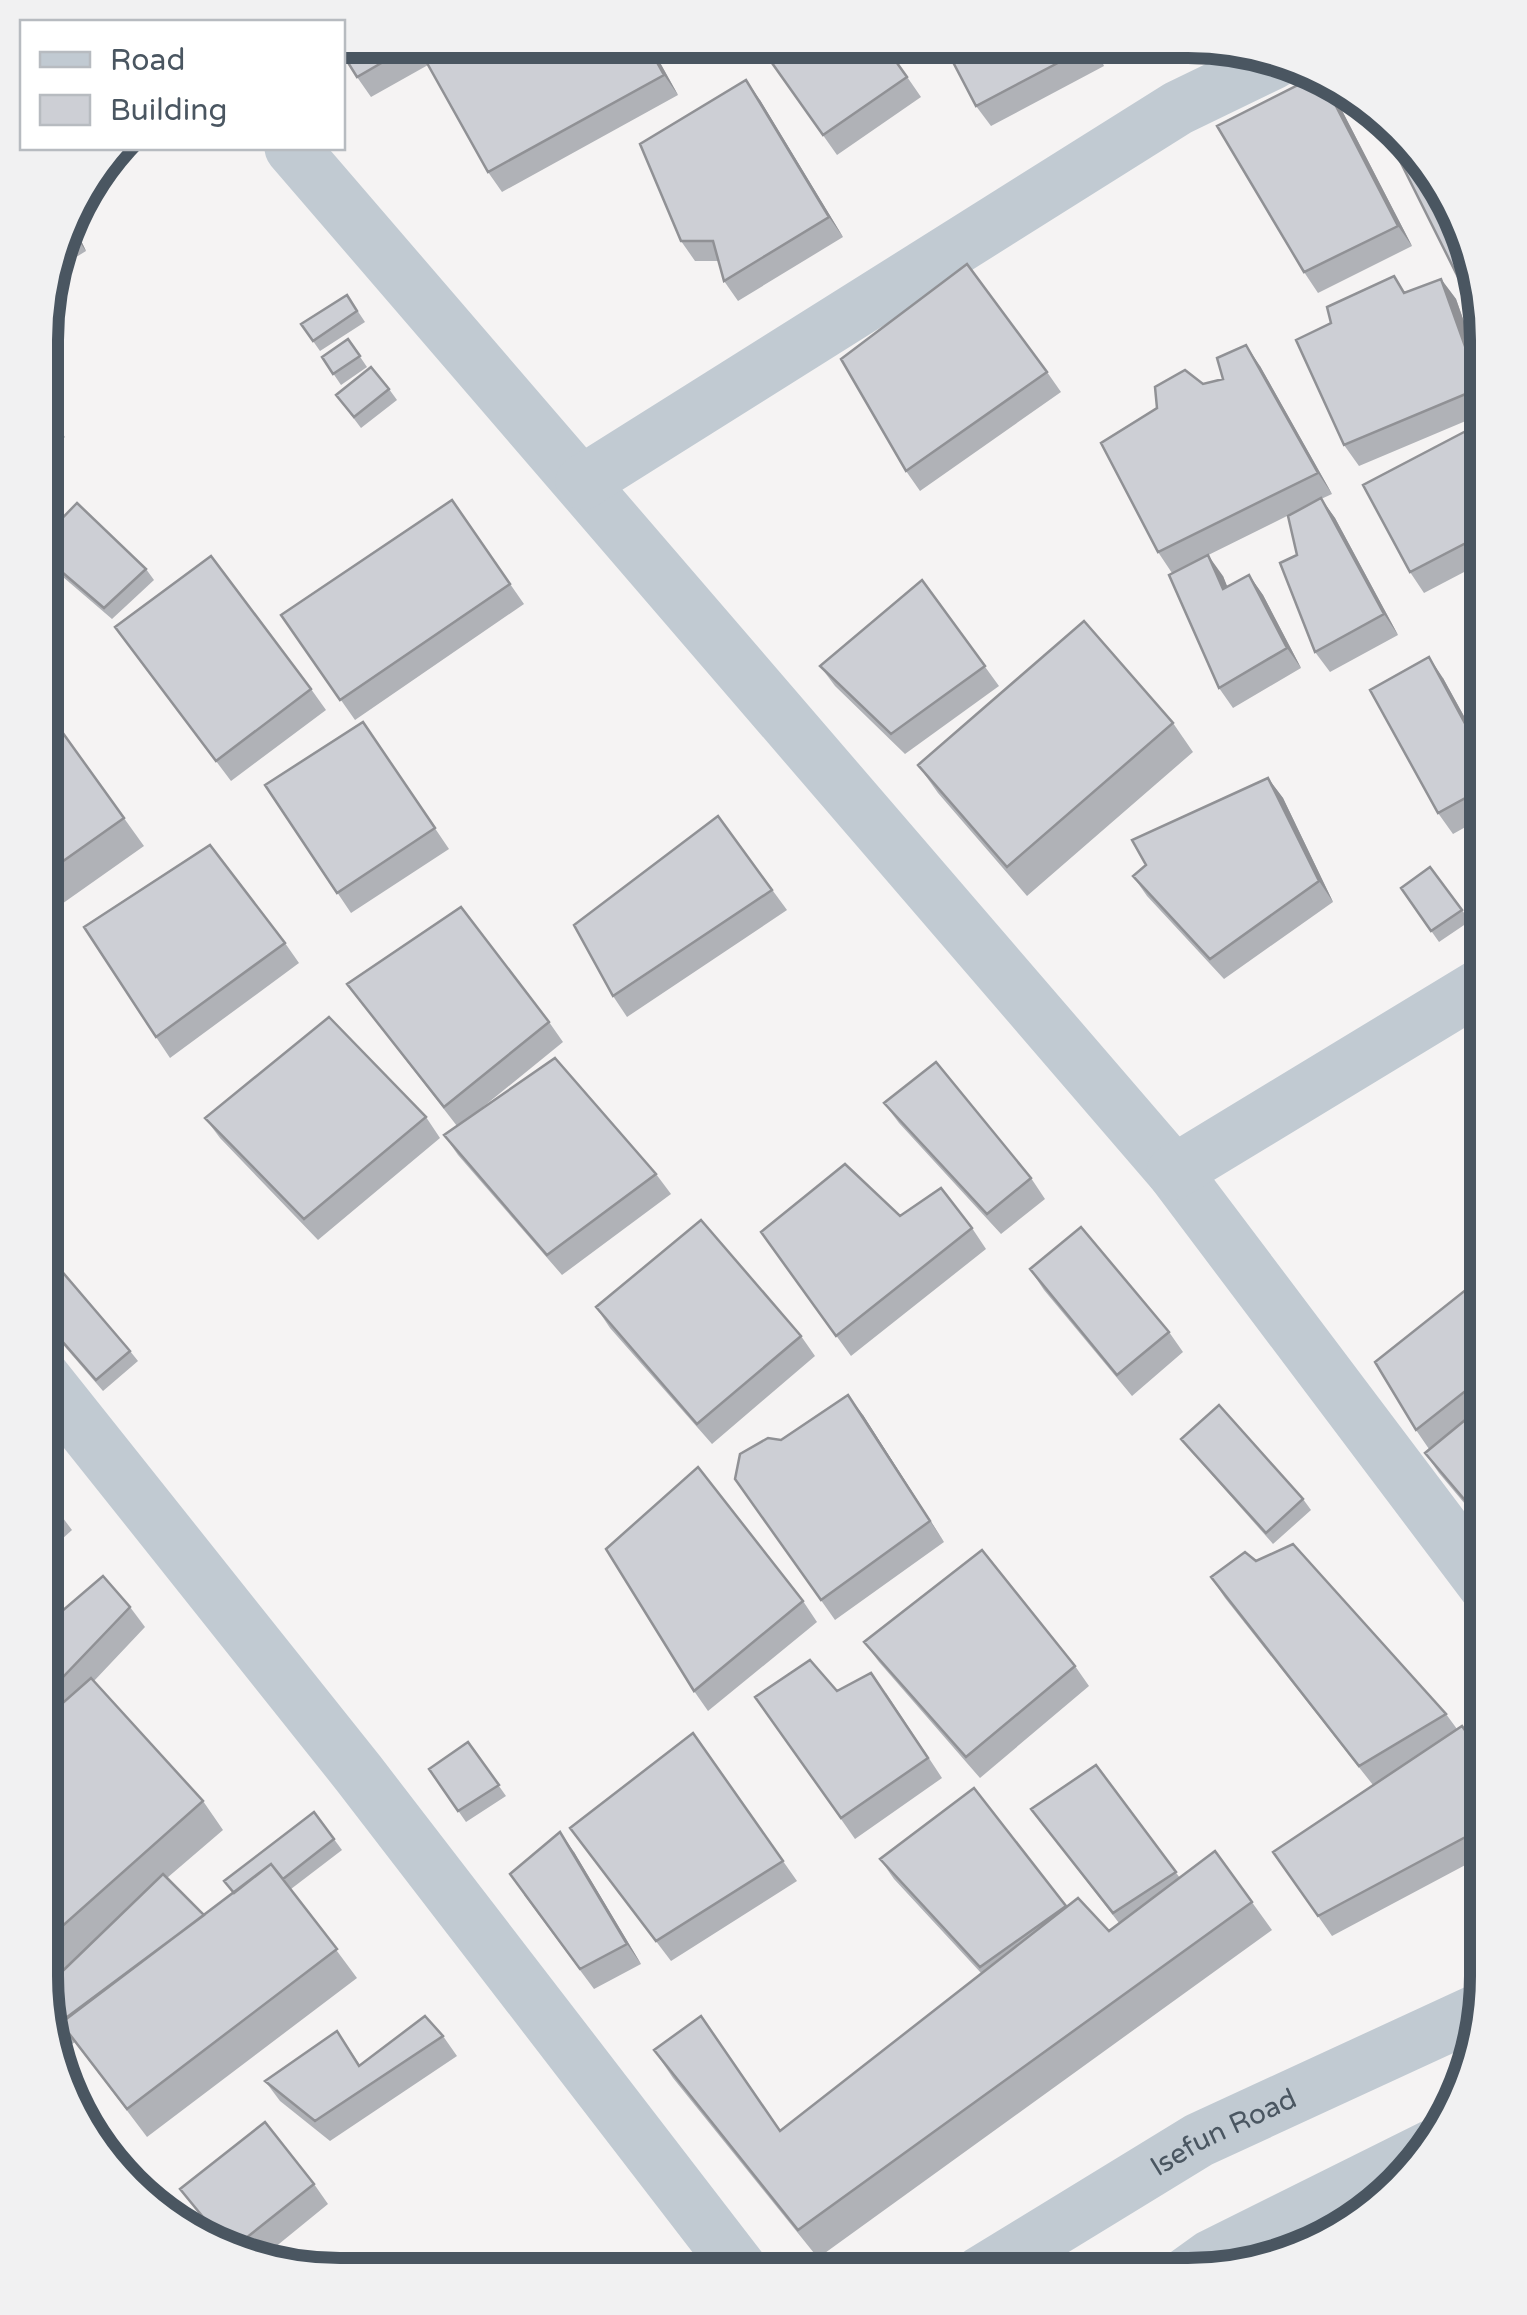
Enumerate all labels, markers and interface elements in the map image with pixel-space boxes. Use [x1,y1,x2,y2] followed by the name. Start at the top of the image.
[20,20,345,150] legend
[110,42,185,79] text: Road
[110,92,227,129] text: Building
[1144,2082,1302,2184] street label: Isefun Road

